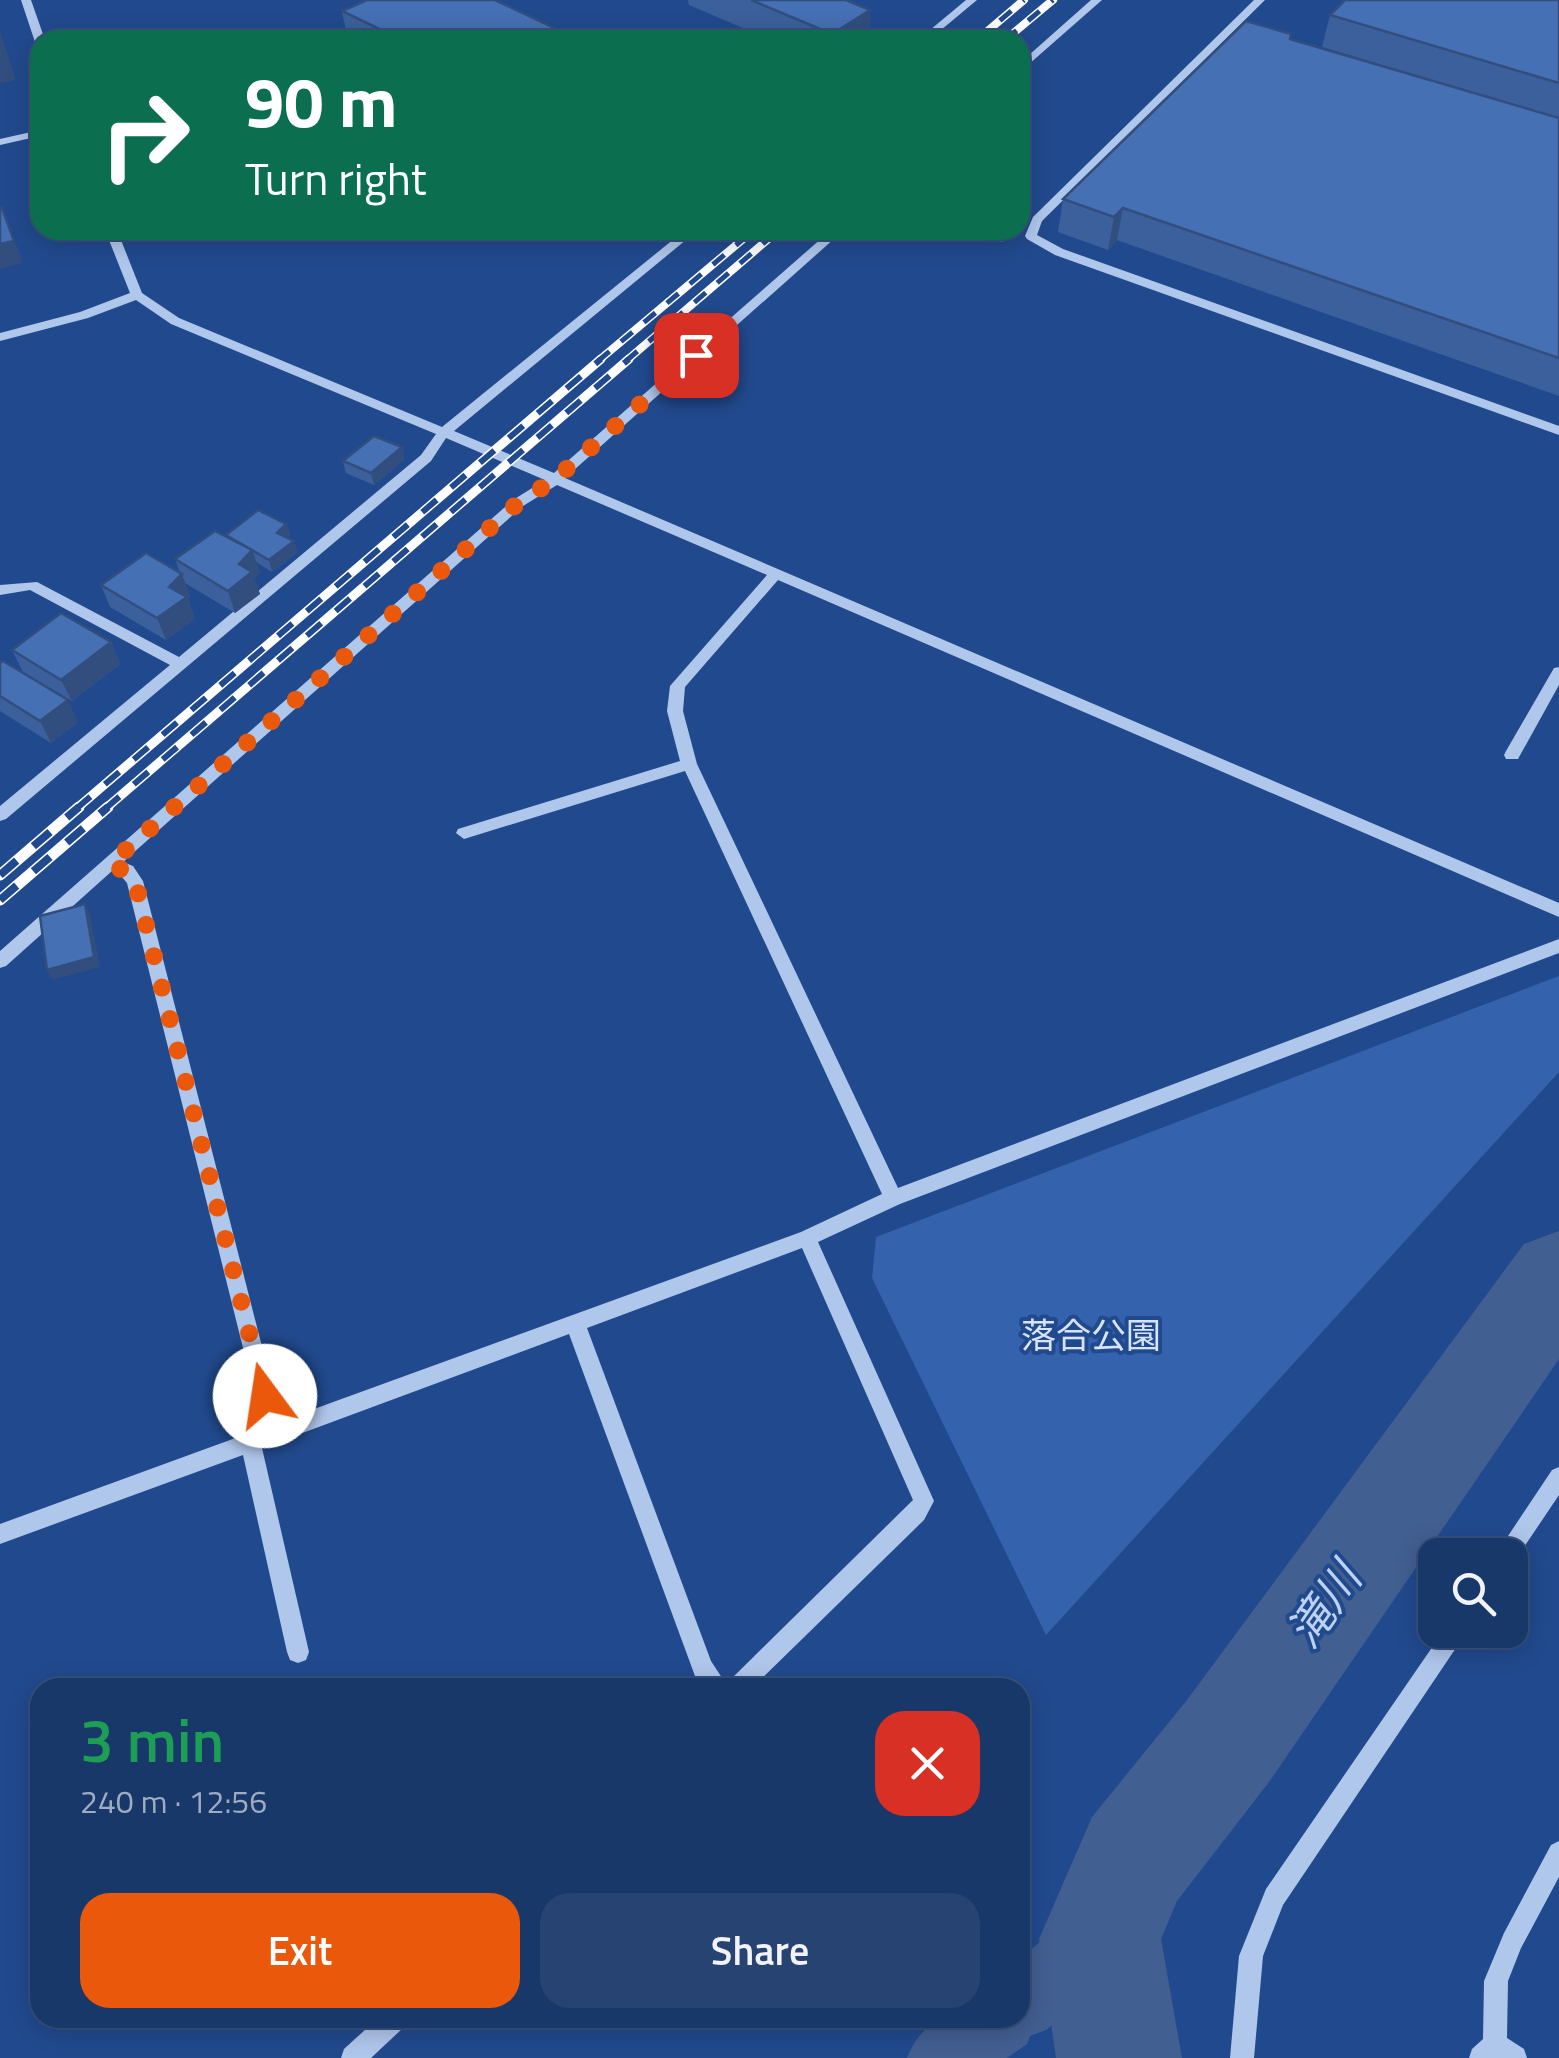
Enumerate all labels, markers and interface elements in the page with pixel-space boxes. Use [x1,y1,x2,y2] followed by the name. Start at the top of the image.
[245,48,398,154] text: 90 m
[80,70,210,200] icon: right
[245,144,427,212] text: Turn right
[654,313,739,398] pin
[669,328,724,383] icon: arrive
[1021,1308,1161,1362] park label: 落合公園
[213,1344,317,1448] position arrow
[1418,1538,1528,1648] map controls
[1418,1538,1528,1648] button: search
[1270,1545,1379,1661] water label: 滝川
[80,1694,224,1785] text: 3 min
[875,1711,980,1816] button: close
[80,1777,267,1825] text: 240 m · 12:56
[80,1893,520,2008] button: Exit
[540,1893,980,2008] button: Share

